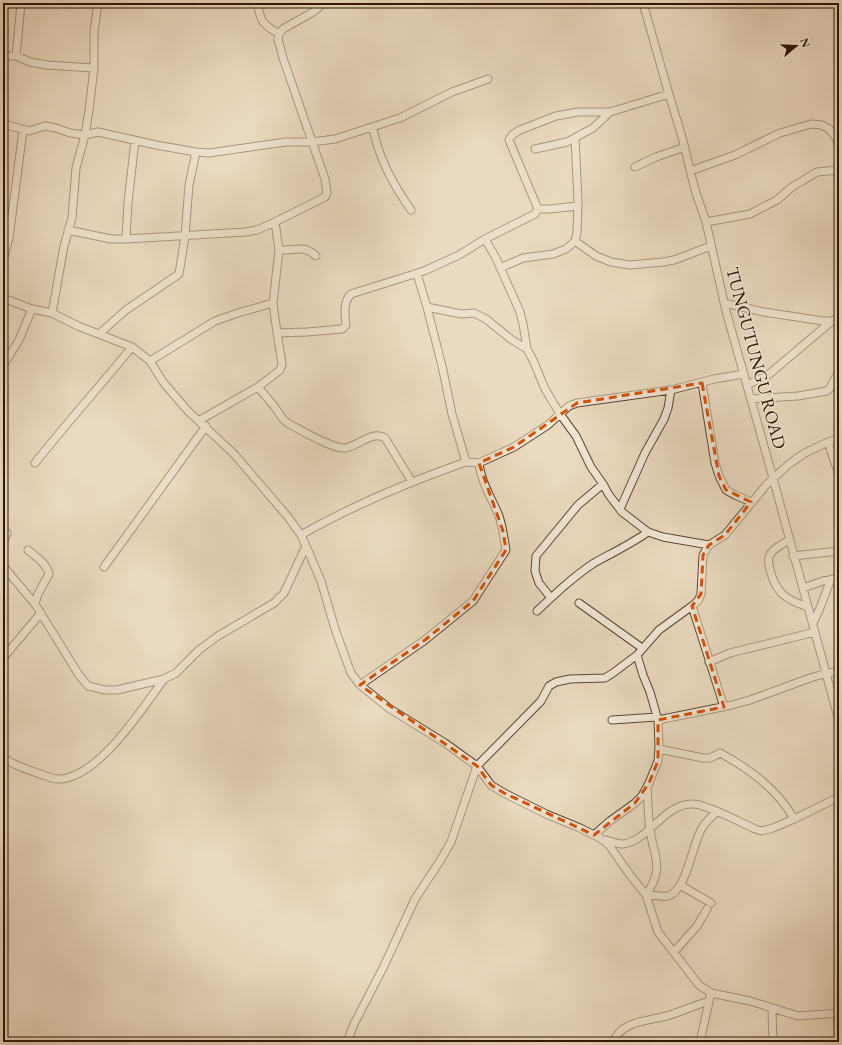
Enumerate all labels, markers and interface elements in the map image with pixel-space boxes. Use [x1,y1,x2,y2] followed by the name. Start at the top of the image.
[776,26,816,66] north arrow
[797,36,814,49] text: N
[721,264,792,451] street label: TUNGUTUNGU ROAD

